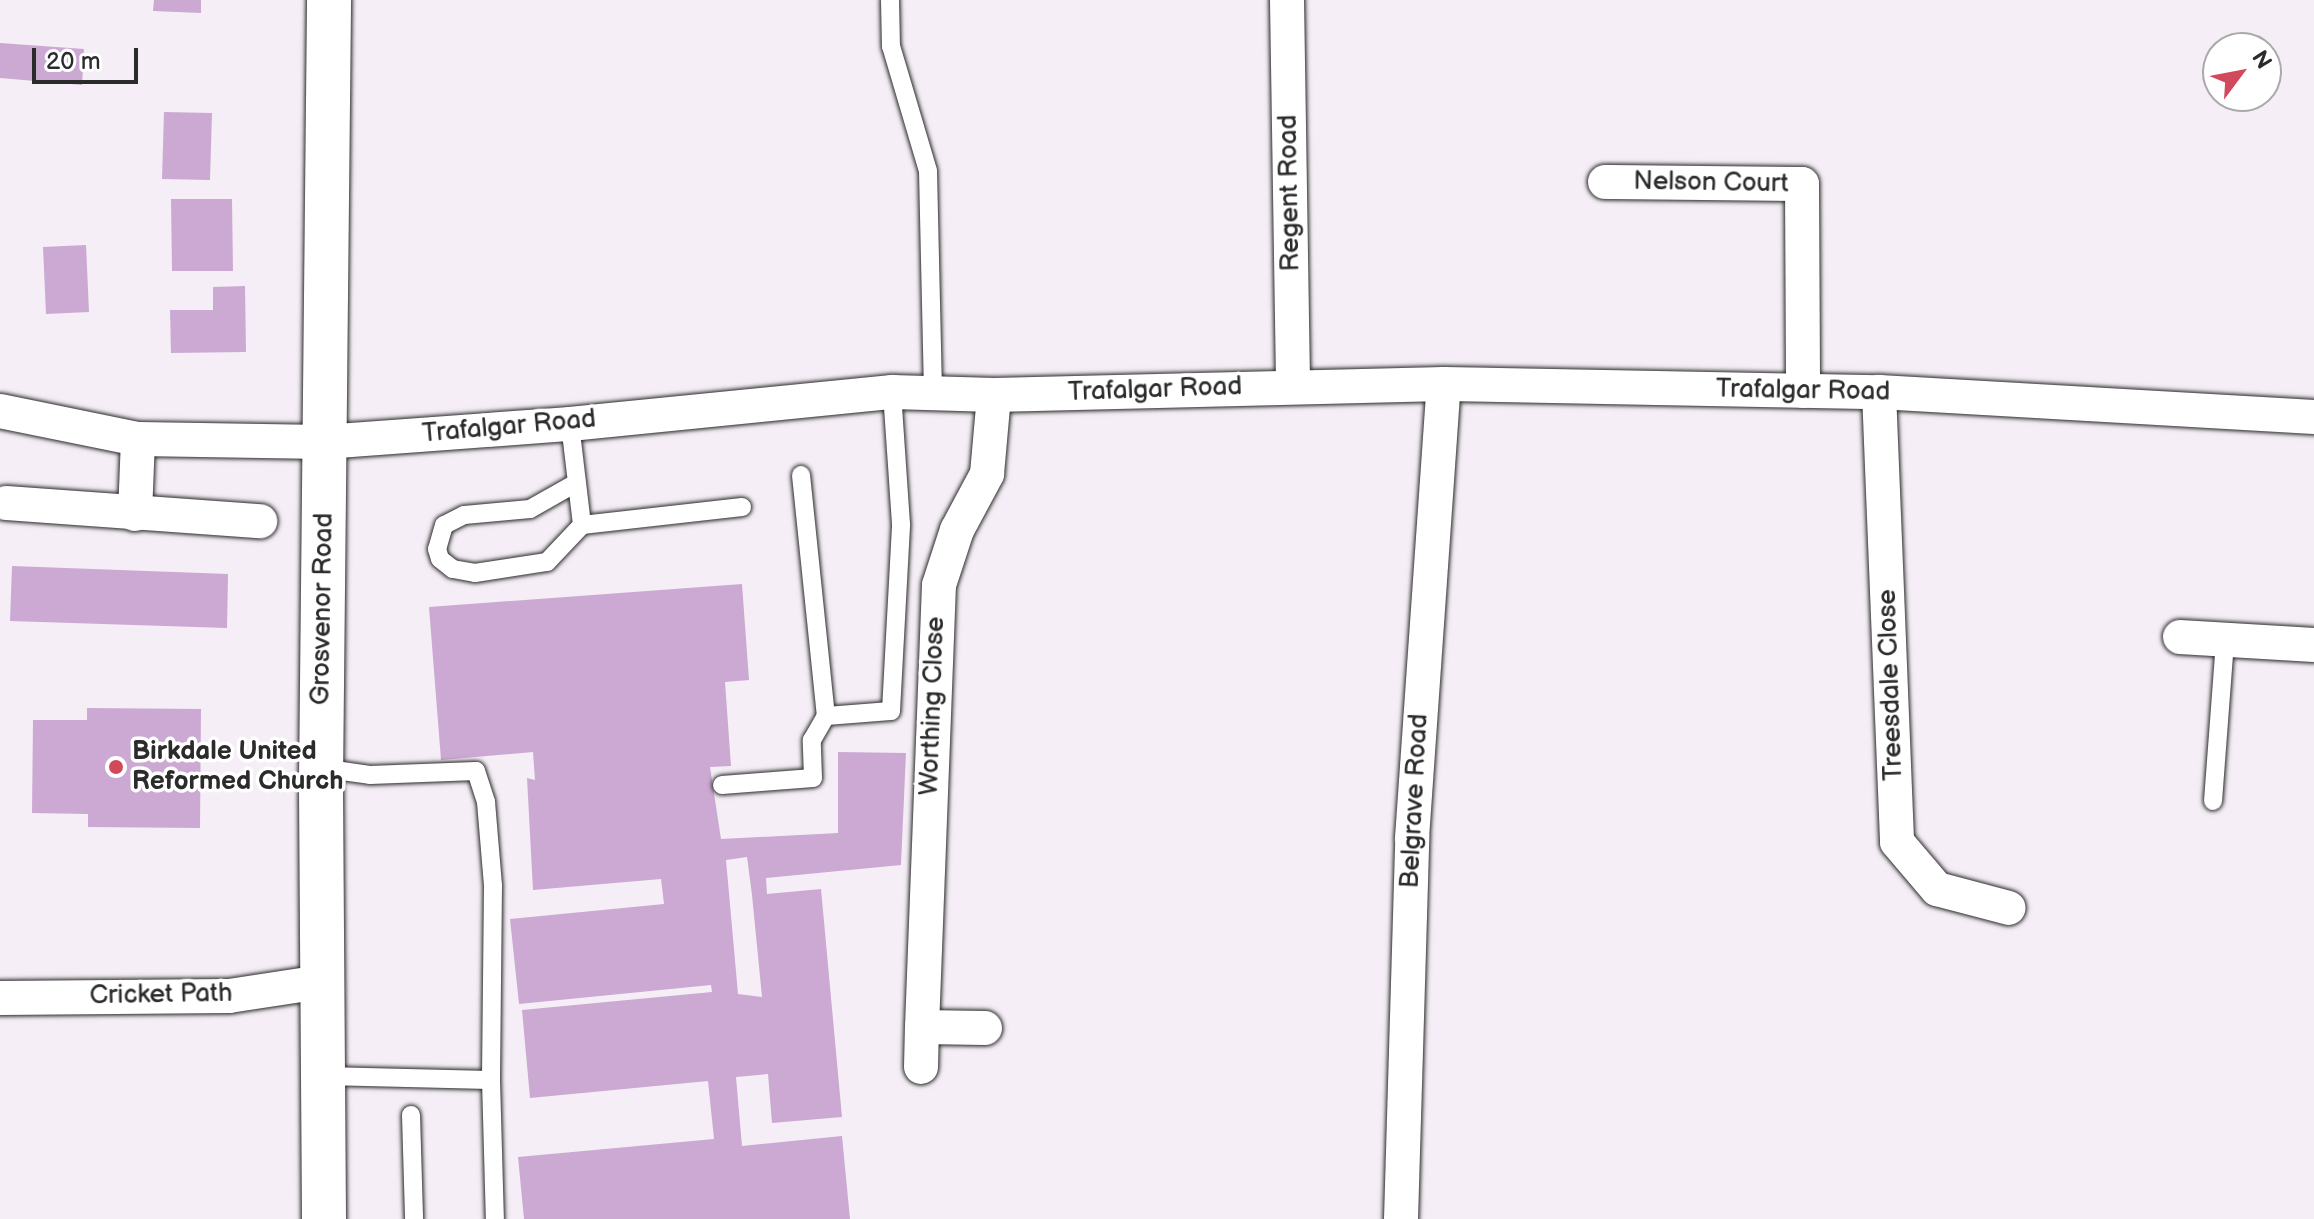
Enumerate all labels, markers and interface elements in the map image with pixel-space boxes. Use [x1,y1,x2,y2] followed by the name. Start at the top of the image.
[36,32,142,82] scale bar
[2202,32,2282,112] north arrow
[2245,46,2277,74] text: N
[46,47,101,76] text: 20 m
[1273,114,1307,272] street label: Regent Road
[1633,166,1789,200] street label: Nelson Court
[1067,371,1243,409] street label: Trafalgar Road
[1716,374,1890,408] street label: Trafalgar Road
[421,404,597,450] street label: Trafalgar Road
[306,513,340,705] street label: Grosvenor Road
[1872,589,1910,781] street label: Treesdale Close
[914,616,952,796] street label: Worthing Close
[1395,713,1435,889] street label: Belgrave Road
[132,736,344,798] place label: Birkdale United Reformed Church
[107,758,125,776] marker: Birkdale United Reformed Church
[89,978,233,1012] street label: Cricket Path

